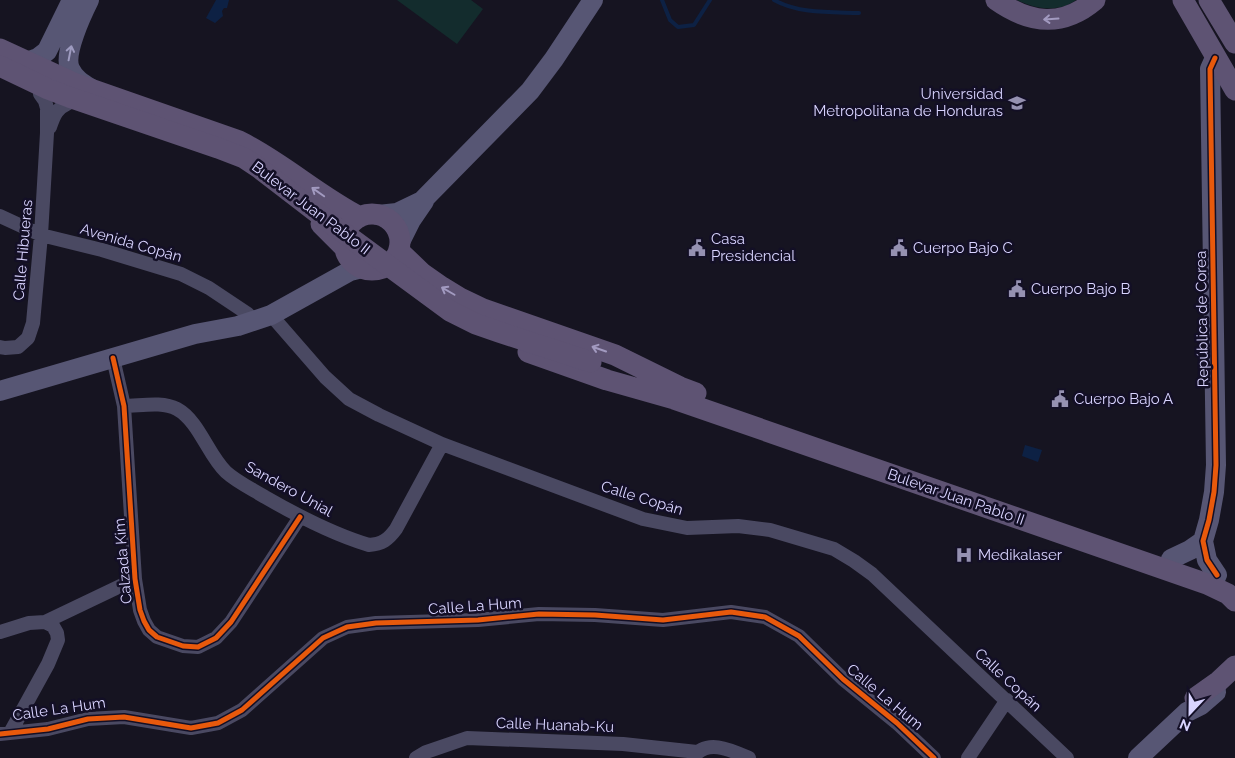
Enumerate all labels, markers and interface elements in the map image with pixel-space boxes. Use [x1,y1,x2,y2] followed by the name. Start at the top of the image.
[1044,15,1060,24] one-way arrow
[66,46,75,62] one-way arrow
[813,85,1003,120] place label: Universidad Metropolitana de Honduras
[1007,93,1027,113] school or university icon: Universidad Metropolitana de Honduras
[248,158,374,258] street label: Bulevar Juan Pablo II
[311,187,325,197] one-way arrow
[10,199,36,301] street label: Calle Hibueras
[78,220,184,266] street label: Avenida Copán
[711,230,796,265] place label: Casa Presidencial
[687,238,707,258] public building icon: Casa Presidencial
[889,238,909,258] public building icon: Cuerpo Bajo C
[913,239,1013,257] place label: Cuerpo Bajo C
[1192,251,1212,387] street label: República de Corea
[1007,279,1027,299] public building icon: Cuerpo Bajo B
[1031,280,1131,298] place label: Cuerpo Bajo B
[442,285,456,295] one-way arrow
[592,344,608,354] one-way arrow
[1050,389,1070,409] public building icon: Cuerpo Bajo A
[1074,390,1173,408] place label: Cuerpo Bajo A
[242,458,337,521] street label: Sandero Unial
[885,465,1027,529] street label: Bulevar Juan Pablo II
[599,477,685,519] street label: Calle Copán
[110,517,136,605] street label: Calzada Kim
[954,545,974,565] hospital icon: Medikalaser
[978,546,1063,564] place label: Medikalaser
[428,594,522,618] street label: Calle La Hum
[971,645,1045,715] street label: Calle Copán
[843,660,927,734] street label: Calle La Hum
[1165,688,1215,738] north arrow
[11,694,107,724] street label: Calle La Hum
[496,714,614,736] street label: Calle Huanab-Ku
[1177,716,1193,734] text: N

